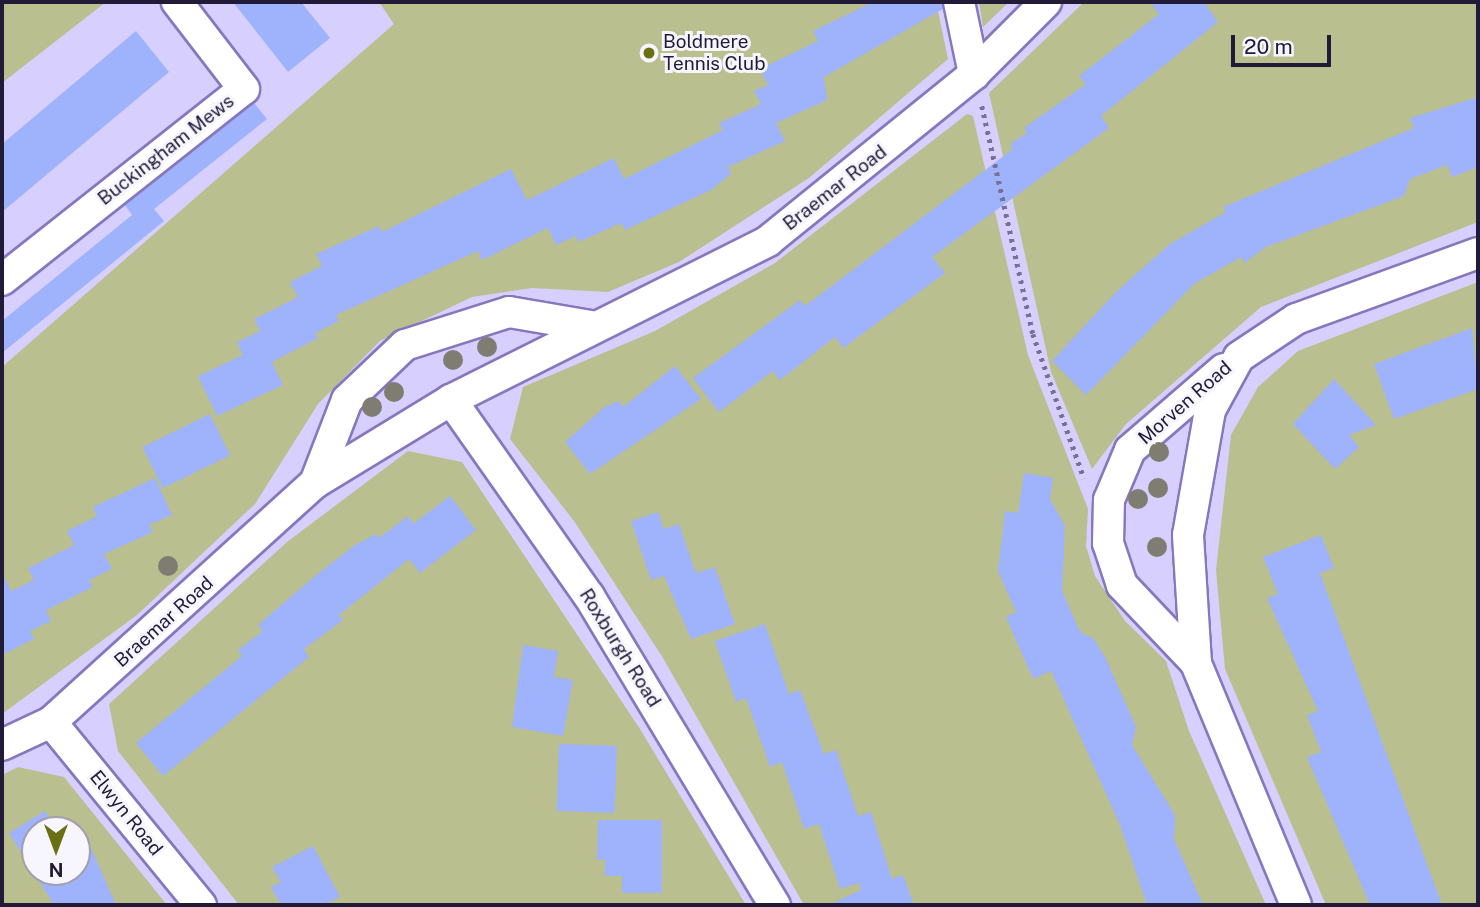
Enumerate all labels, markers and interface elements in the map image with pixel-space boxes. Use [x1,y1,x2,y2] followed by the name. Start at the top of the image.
[1235,21,1335,65] scale bar
[663,31,766,75] place label: Boldmere Tennis Club
[1244,34,1293,59] text: 20 m
[641,45,657,61] marker: Boldmere Tennis Club
[93,90,239,210] street label: Buckingham Mews
[779,141,891,235] street label: Braemar Road
[1134,356,1236,450] street label: Morven Road
[110,572,218,672] street label: Braemar Road
[574,585,666,711] street label: Roxburgh Road
[85,766,167,860] street label: Elwyn Road
[21,816,91,886] north arrow
[49,859,63,881] text: N

